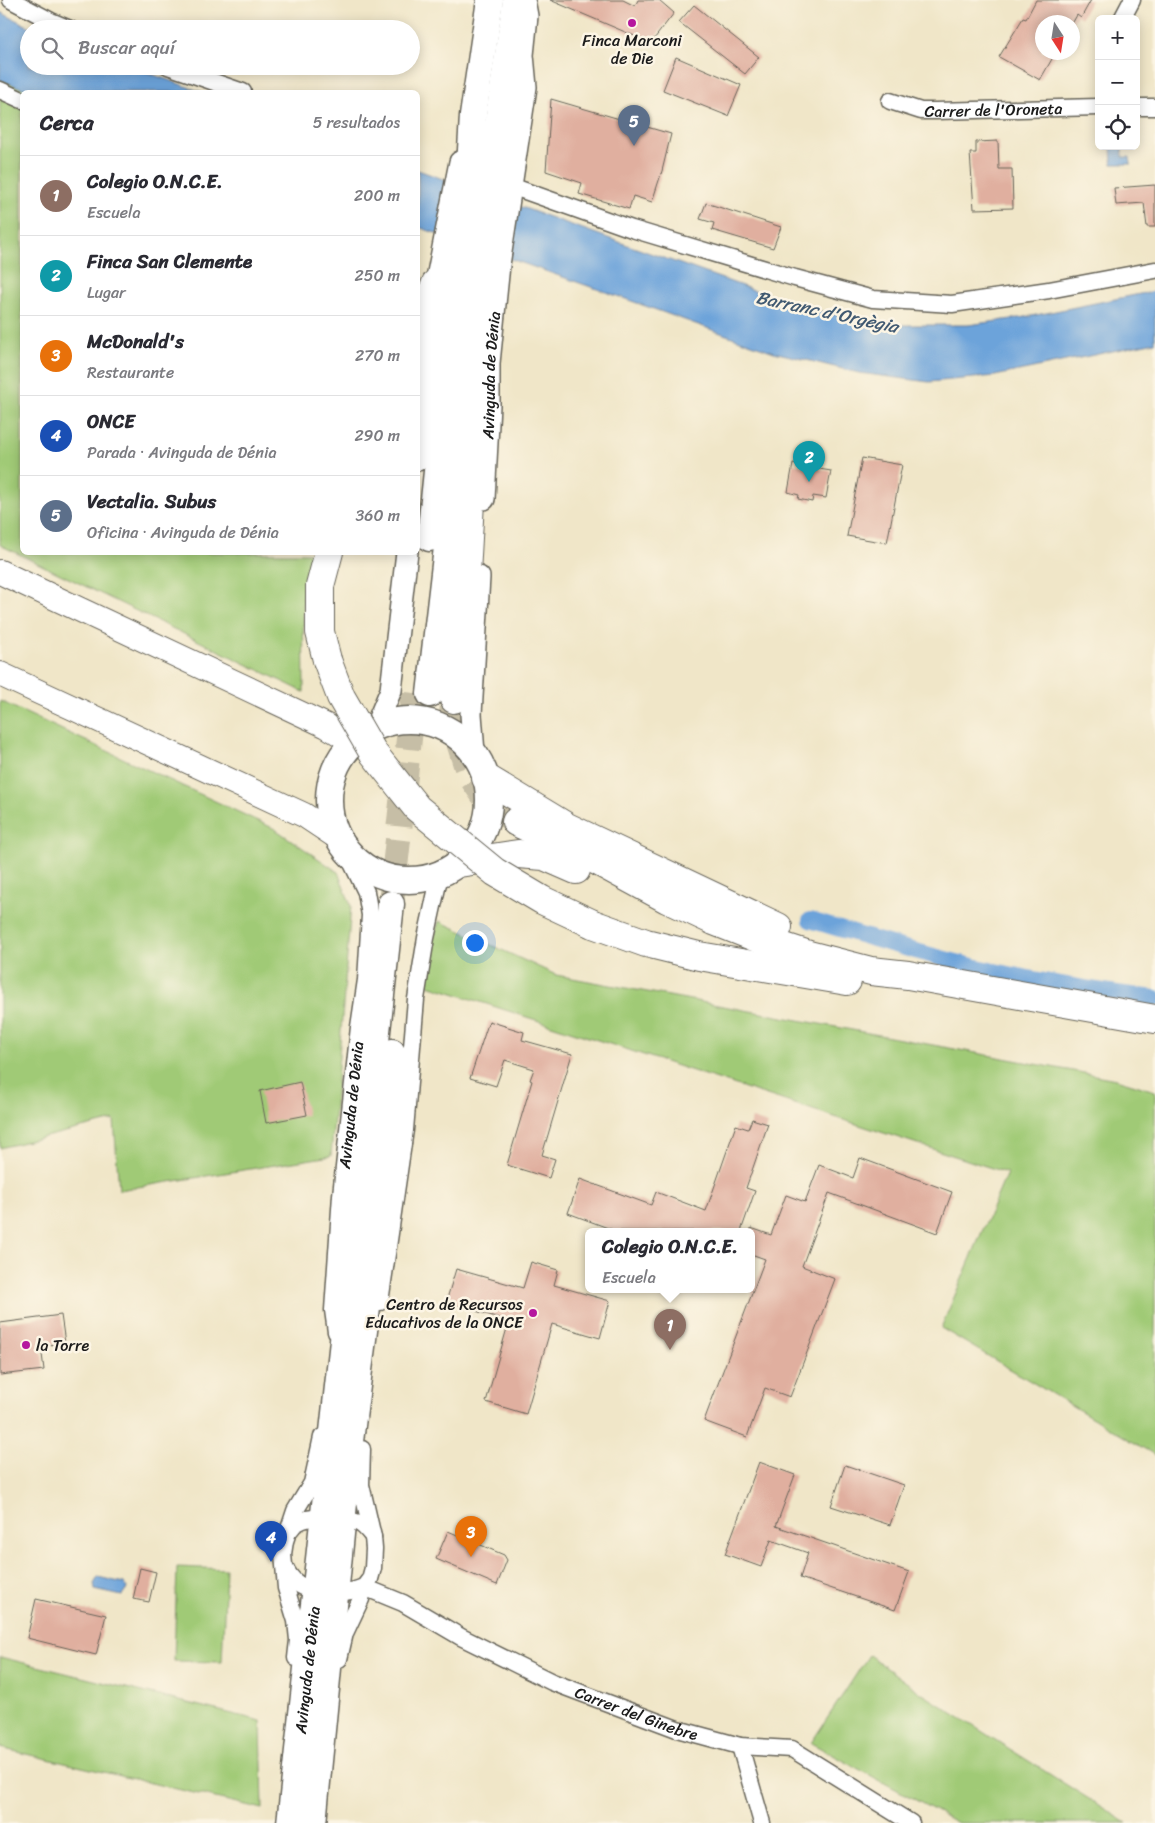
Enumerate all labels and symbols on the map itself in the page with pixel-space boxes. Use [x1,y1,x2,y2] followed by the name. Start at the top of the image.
[1035,15,1080,60] north arrow
[626,17,638,29] marker: Finca Marconi de Die
[582,26,682,73] place label: Finca Marconi de Die
[924,93,1063,126] street label: Carrer de l'Oroneta
[618,105,650,146] pin: 5
[753,281,903,343] water label: Barranc d'Orgègia
[473,310,509,441] street label: Avinguda de Dénia
[793,441,825,482] pin: 2
[462,930,488,956] your location
[329,1040,372,1171] street label: Avinguda de Dénia
[365,1290,524,1337] place label: Centro de Recursos Educativos de la ONCE
[527,1307,539,1319] marker: Centro de Recursos Educativos de la ONCE
[654,1309,686,1350] pin: 1
[36,1331,89,1360] place label: la Torre
[20,1339,32,1351] marker: la Torre
[455,1516,487,1557] pin: 3
[255,1521,287,1562] pin: 4
[285,1605,328,1736] street label: Avinguda de Dénia
[571,1677,702,1749] street label: Carrer del Ginebre

